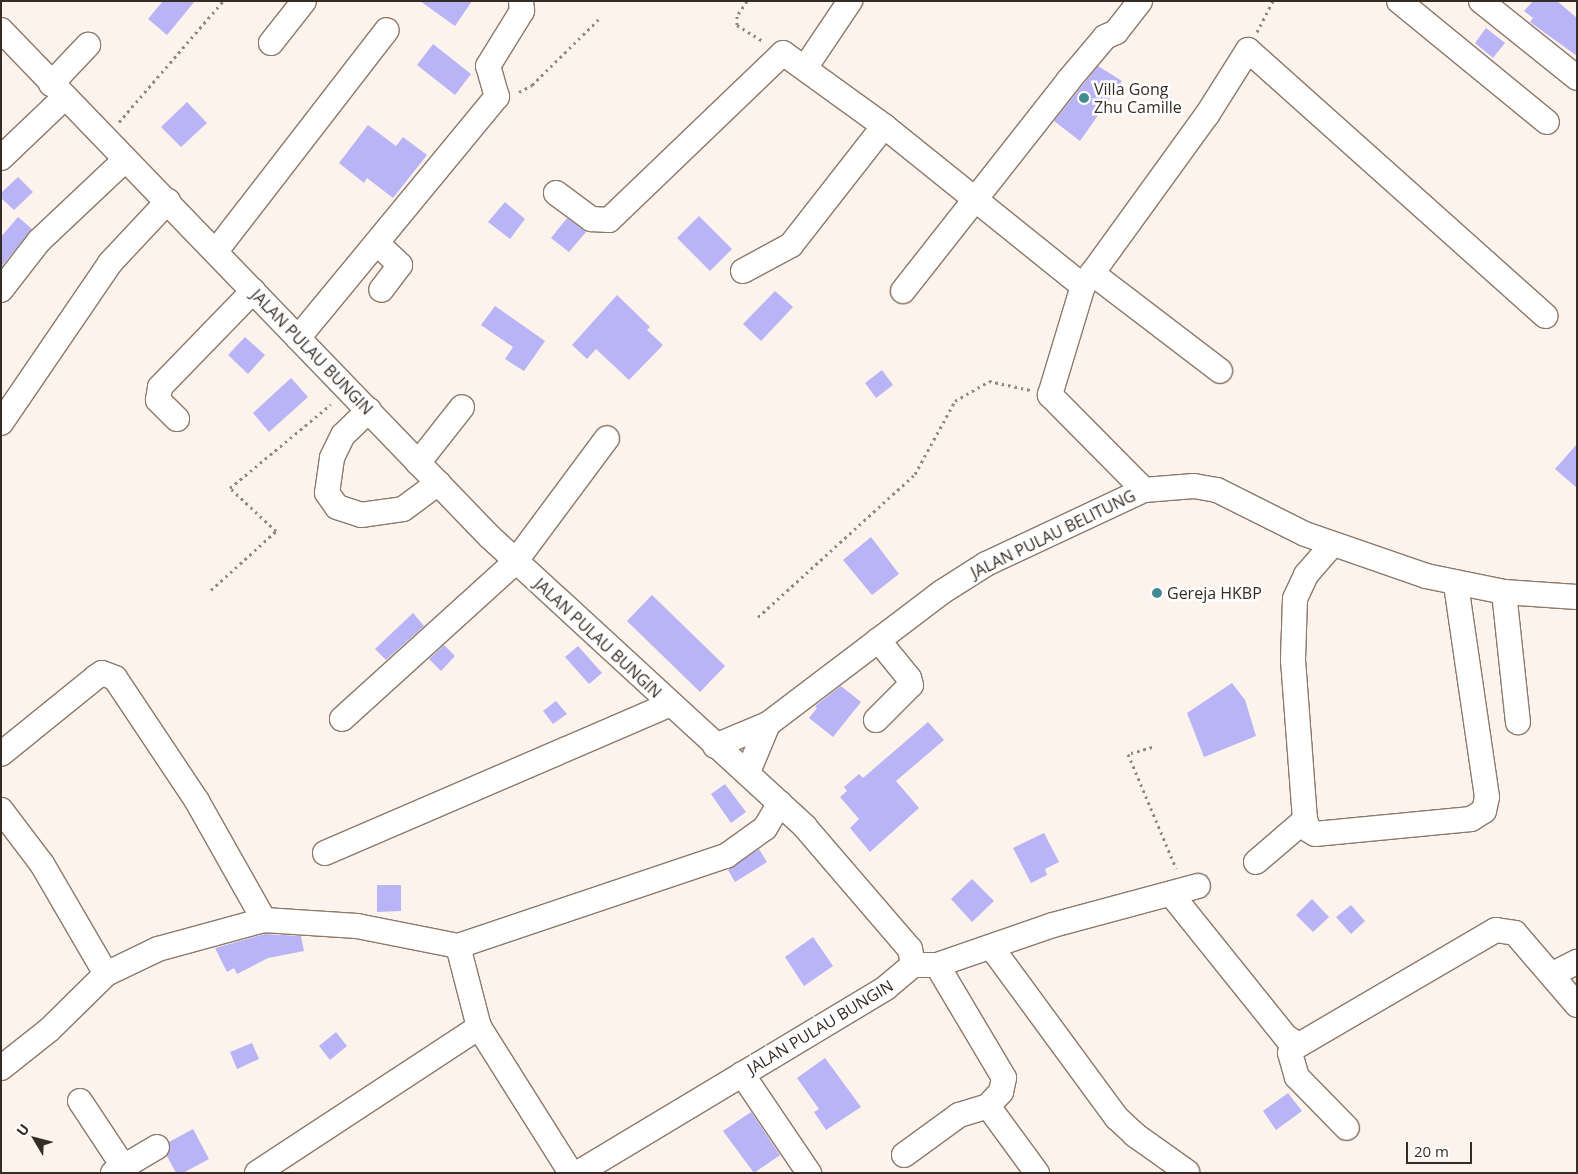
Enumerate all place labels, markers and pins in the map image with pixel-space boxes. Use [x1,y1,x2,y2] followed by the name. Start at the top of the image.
[1094,79,1182,117] place label: Villa Gong Zhu Camille
[1078,92,1090,104] marker: Villa Gong Zhu Camille
[1167,583,1262,603] place label: Gereja HKBP
[1151,587,1163,599] marker: Gereja HKBP

